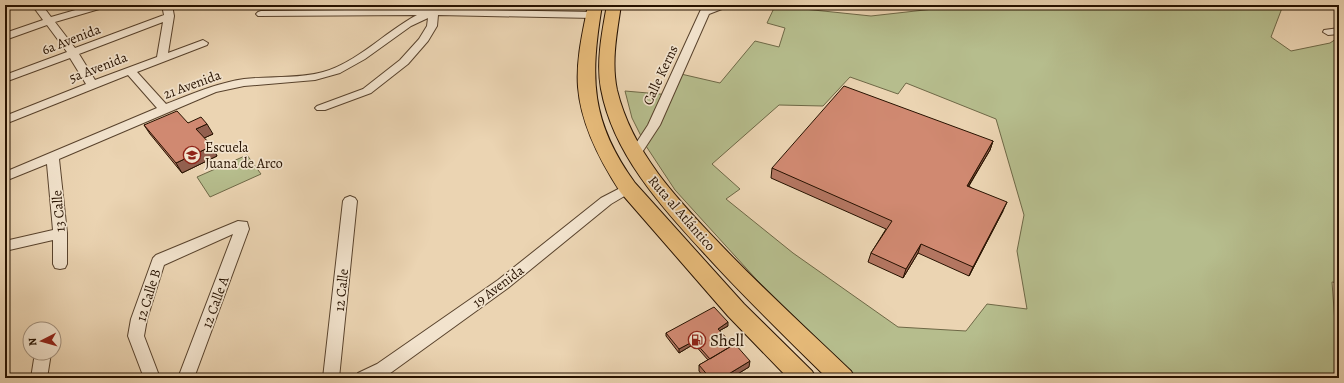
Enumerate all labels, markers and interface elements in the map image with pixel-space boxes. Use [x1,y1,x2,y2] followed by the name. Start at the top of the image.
[39,19,104,59] street label: 6a Avenida
[638,42,683,108] street label: Calle Kerns
[66,47,131,87] street label: 5a Avenida
[161,65,224,104] street label: 21 Avenida
[205,138,283,173] place label: Escuela Juana de Arco
[182,145,202,165] school or university icon: Escuela Juana de Arco
[644,172,720,255] street label: Ruta al Atlántico
[47,189,70,233] street label: 13 Calle
[469,261,528,312] street label: 19 Avenida
[132,267,165,324] street label: 12 Calle B
[330,268,353,312] street label: 12 Calle
[197,273,234,331] street label: 12 Calle A
[22,321,62,361] north arrow
[710,329,744,352] place label: Shell
[687,330,707,350] fuel station icon: Shell
[25,337,40,347] text: N

